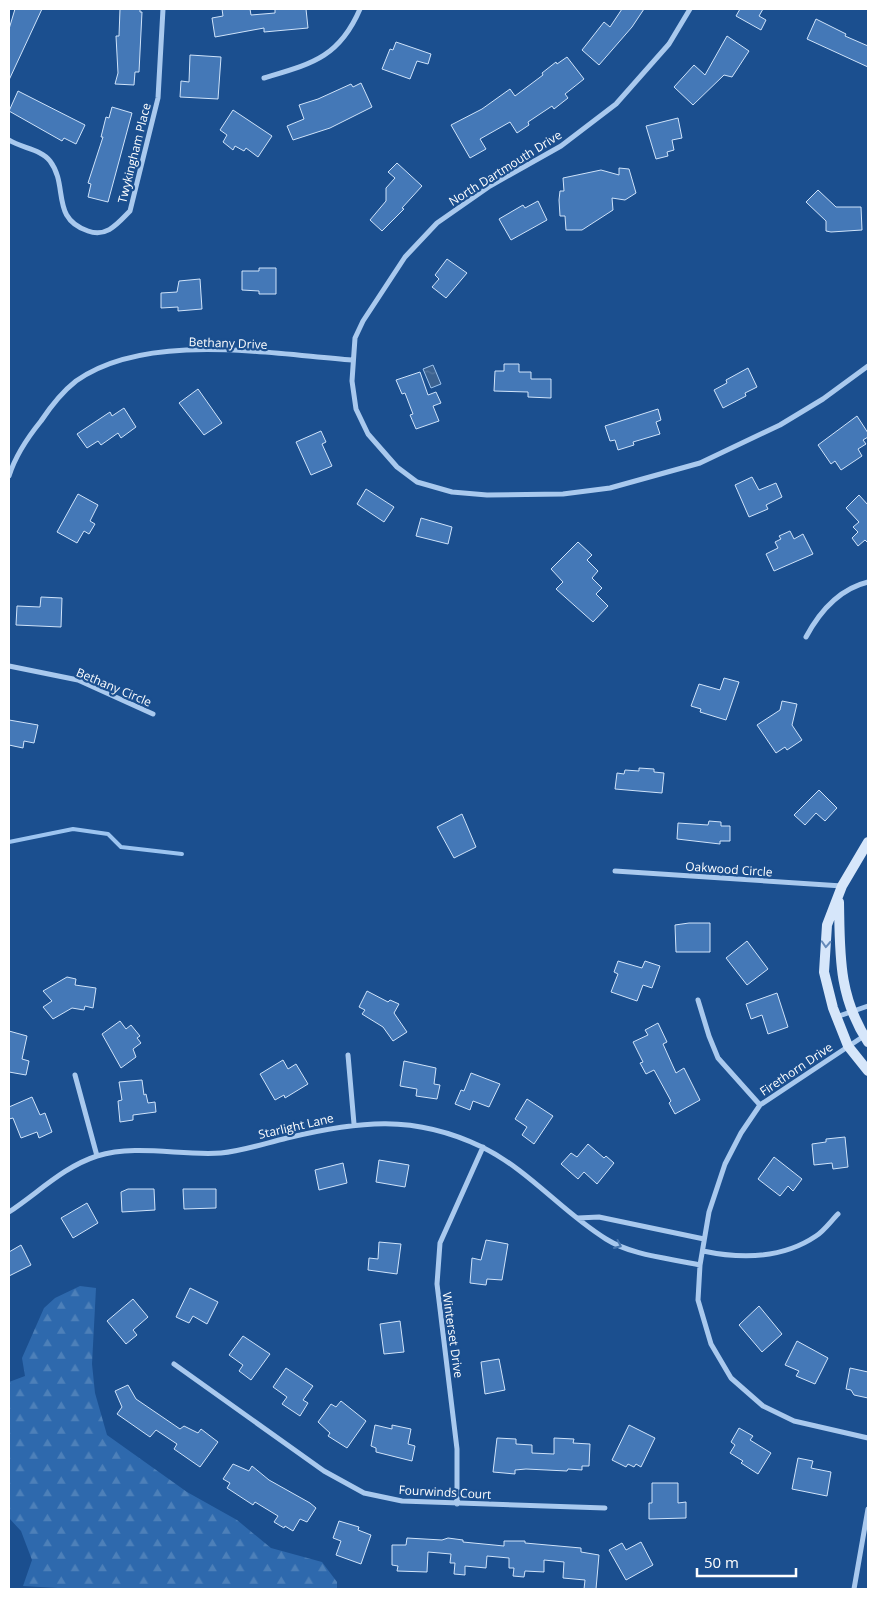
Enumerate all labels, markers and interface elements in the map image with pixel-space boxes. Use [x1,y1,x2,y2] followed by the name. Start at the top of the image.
[113,101,155,205] street label: Twykingham Place
[445,126,565,210] street label: North Dartmouth Drive
[188,333,268,353] street label: Bethany Drive
[74,663,155,711] street label: Bethany Circle
[685,857,773,881] street label: Oakwood Circle
[820,941,831,949] one-way arrow
[756,1038,836,1100] street label: Firethorn Drive
[257,1109,336,1143] street label: Starlight Lane
[613,1239,622,1249] one-way arrow
[439,1291,467,1379] street label: Winterset Drive
[398,1481,492,1503] street label: Fourwinds Court
[697,1546,796,1578] scale bar
[704,1552,739,1572] text: 50 m

